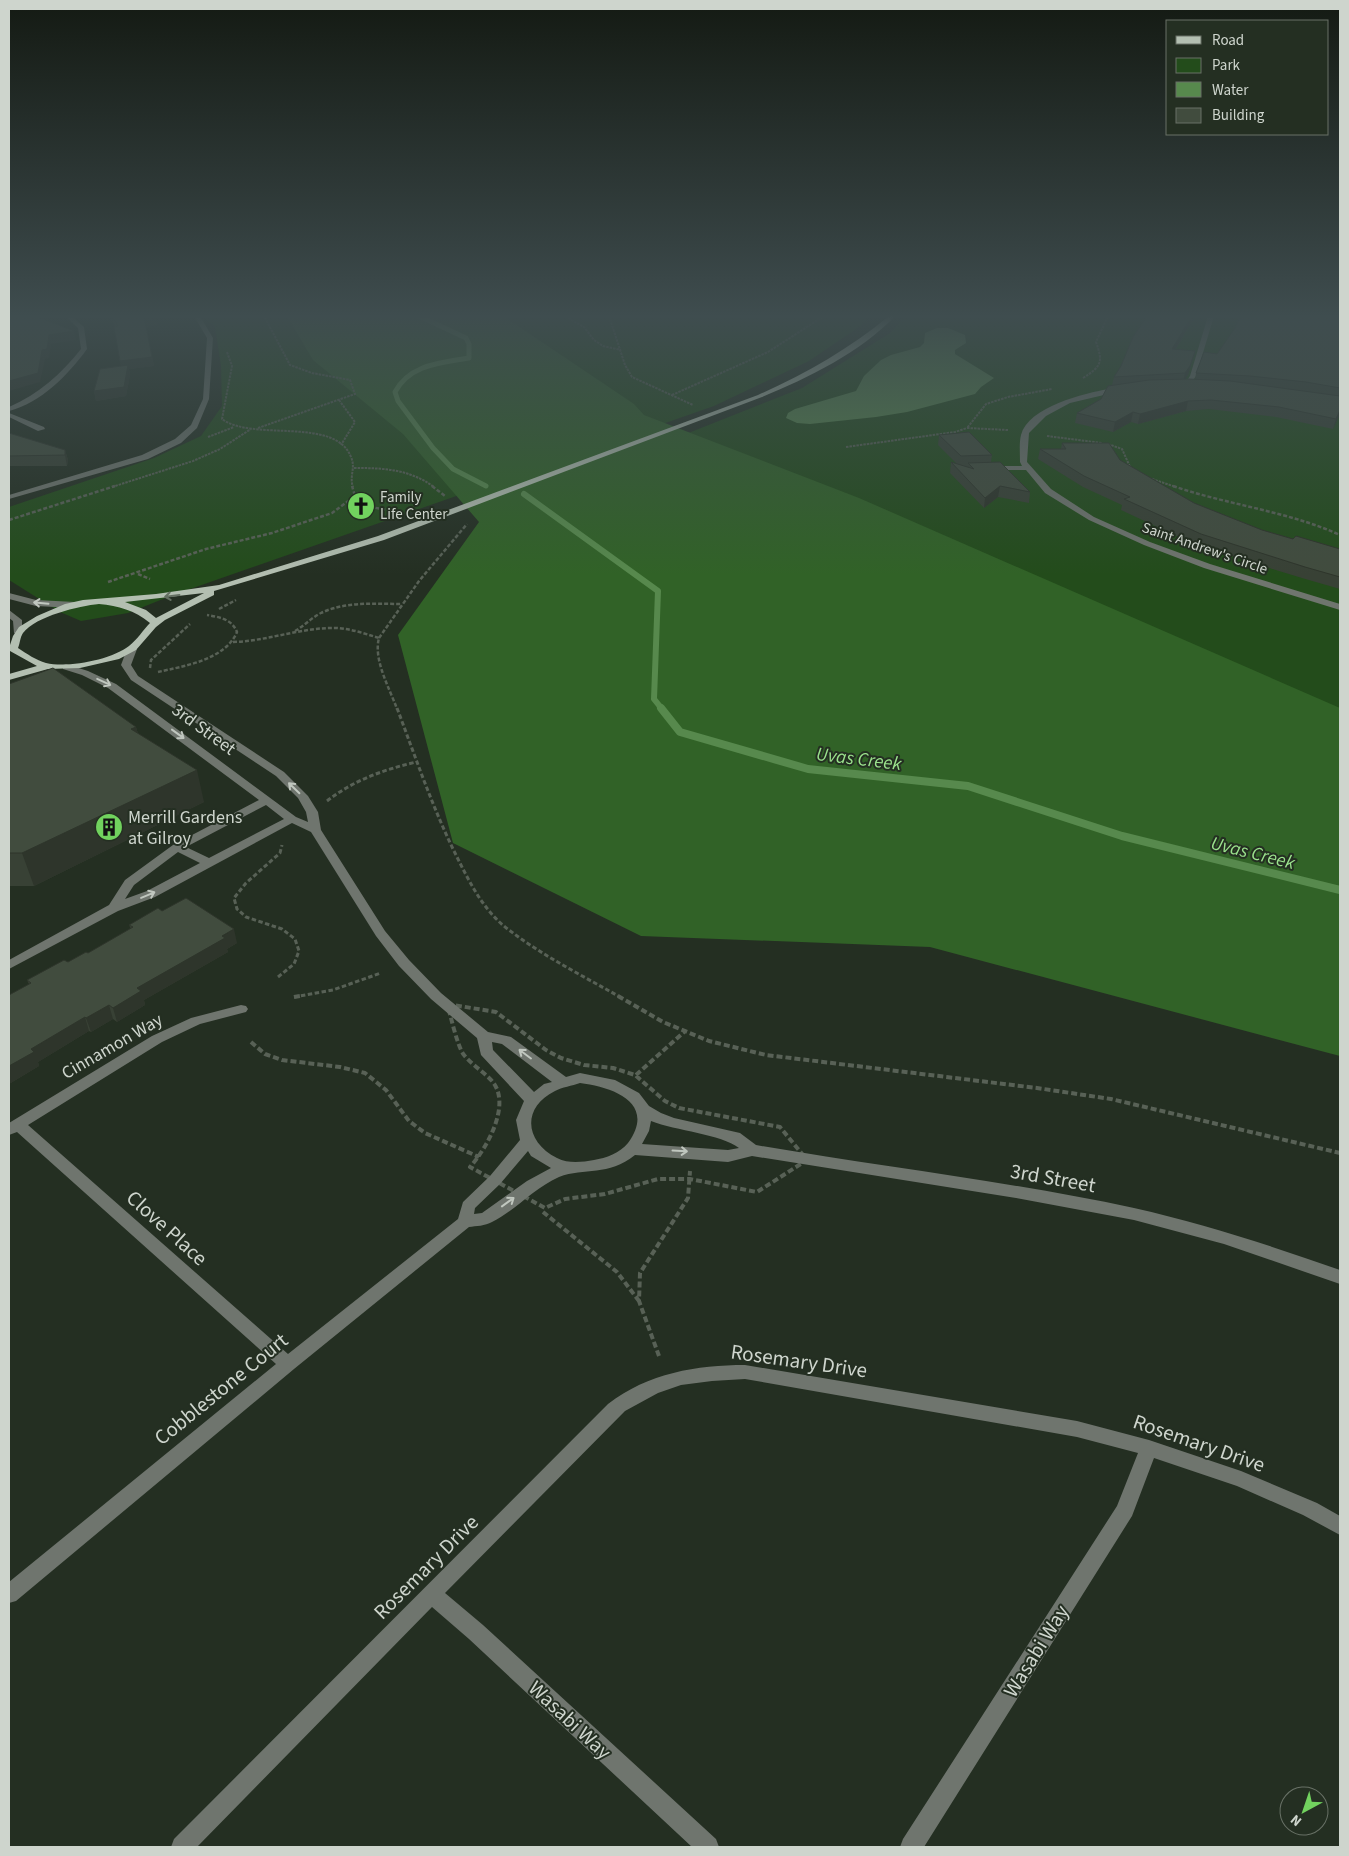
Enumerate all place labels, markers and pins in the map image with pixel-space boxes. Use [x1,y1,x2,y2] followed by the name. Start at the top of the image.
[380,487,448,525] place label: Family Life Center
[346,491,376,521] church icon: Family Life Center
[128,805,242,851] place label: Merrill Gardens at Gilroy
[94,812,124,842] building icon: Merrill Gardens at Gilroy

